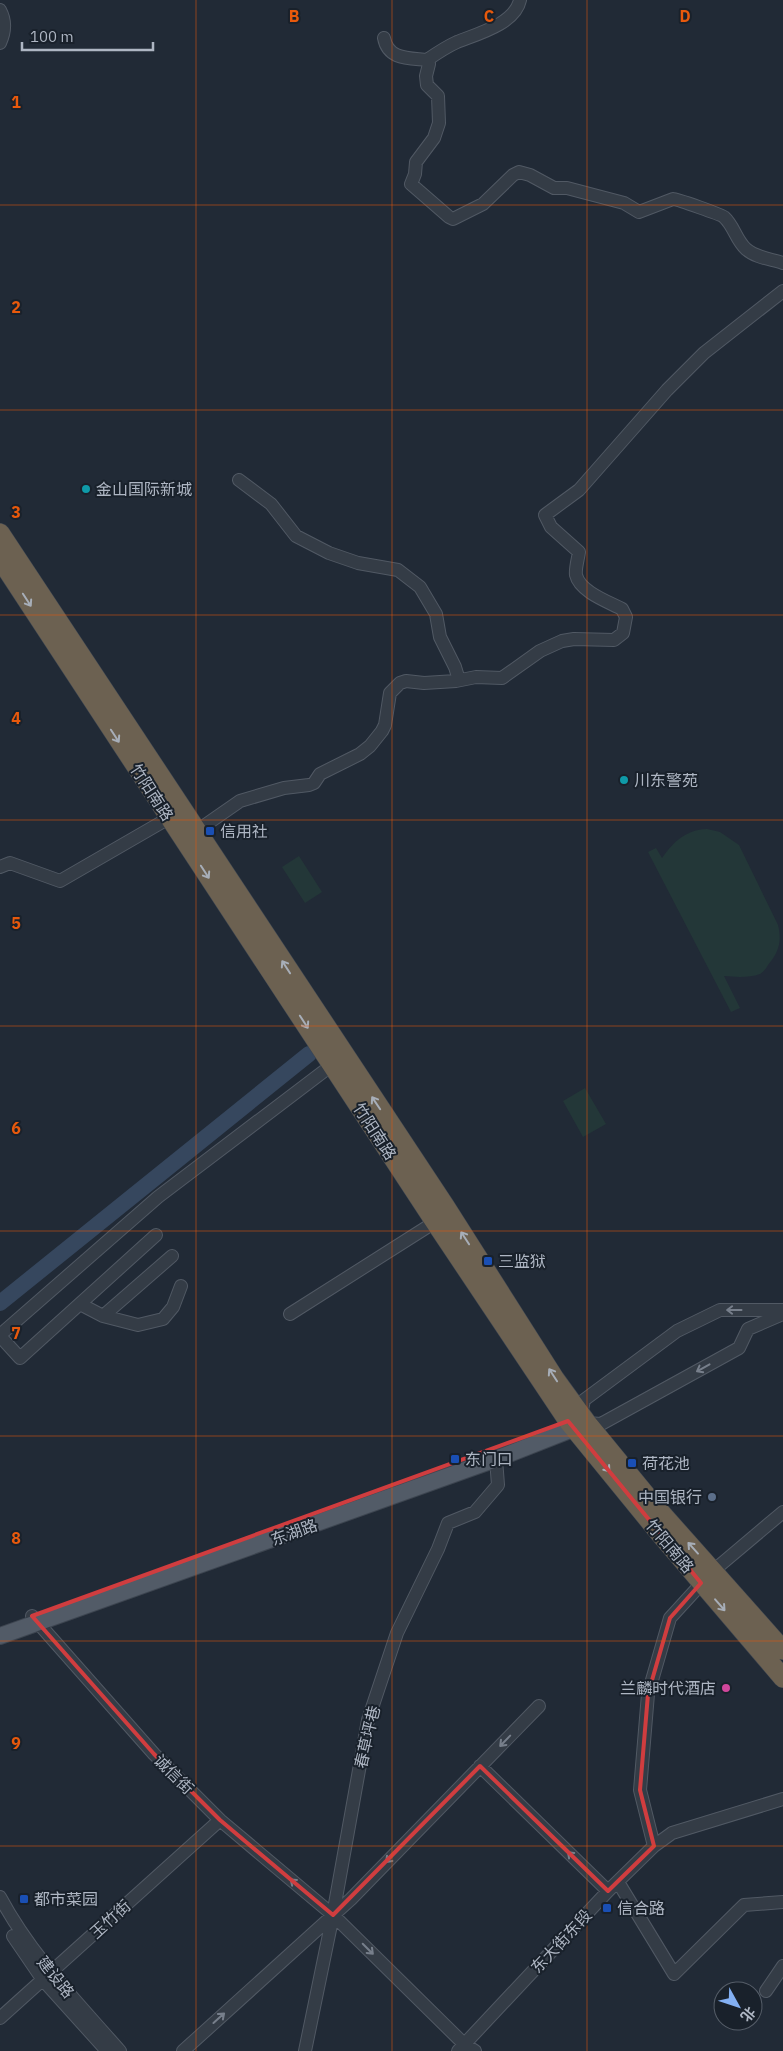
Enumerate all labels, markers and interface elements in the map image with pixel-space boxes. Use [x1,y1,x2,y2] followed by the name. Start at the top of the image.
[289,6,300,26] text: B
[484,6,494,26] text: C
[679,6,691,26] text: D
[22,20,154,52] scale bar
[30,27,74,46] text: 100 m
[11,92,21,112] text: 1
[11,297,21,317] text: 2
[96,479,192,499] place label: 金山国际新城
[80,483,92,495] marker: 金山国际新城
[11,502,21,522] text: 3
[21,593,32,607] one-way arrow
[11,708,21,728] text: 4
[110,729,121,743] one-way arrow
[126,760,178,824] street label: 竹阳南路
[634,770,698,790] place label: 川东警苑
[618,774,630,786] marker: 川东警苑
[220,821,268,841] place label: 信用社
[204,825,216,837] marker: 信用社
[200,865,210,879] one-way arrow
[11,913,21,933] text: 5
[281,961,291,975] one-way arrow
[299,1015,309,1029] one-way arrow
[371,1096,381,1110] one-way arrow
[349,1099,401,1163] street label: 竹阳南路
[11,1118,21,1138] text: 6
[460,1232,470,1246] one-way arrow
[498,1251,546,1271] place label: 三监狱
[482,1255,494,1267] marker: 三监狱
[727,1305,743,1315] one-way arrow
[11,1323,21,1343] text: 7
[696,1364,711,1374] one-way arrow
[548,1369,558,1383] one-way arrow
[465,1449,513,1469] place label: 东门口
[449,1453,461,1465] marker: 东门口
[642,1453,690,1473] place label: 荷花池
[626,1457,638,1469] marker: 荷花池
[599,1459,610,1472] one-way arrow
[638,1487,702,1507] place label: 中国银行
[706,1491,718,1503] marker: 中国银行
[268,1514,320,1550] street label: 东湖路
[642,1515,698,1577] street label: 竹阳南路
[11,1528,21,1548] text: 8
[687,1542,698,1555] one-way arrow
[714,1598,725,1611] one-way arrow
[620,1678,716,1698] place label: 兰麟时代酒店
[720,1682,732,1694] marker: 兰麟时代酒店
[350,1704,384,1770] street label: 春草坪巷
[11,1733,21,1753] text: 9
[498,1735,511,1747] one-way arrow
[150,1750,198,1798] street label: 诚信街
[385,1851,397,1864] one-way arrow
[567,1851,579,1863] one-way arrow
[290,1878,303,1889] one-way arrow
[34,1889,98,1909] place label: 都市菜园
[18,1893,30,1905] marker: 都市菜园
[85,1896,135,1942] street label: 玉竹街
[617,1898,665,1918] place label: 信合路
[601,1902,613,1914] marker: 信合路
[526,1905,596,1977] street label: 东大街东段
[362,1943,374,1955] one-way arrow
[33,1952,79,2002] street label: 建设路
[713,1981,763,2031] north arrow
[737,2003,759,2026] text: 北
[213,2012,225,2024] one-way arrow

